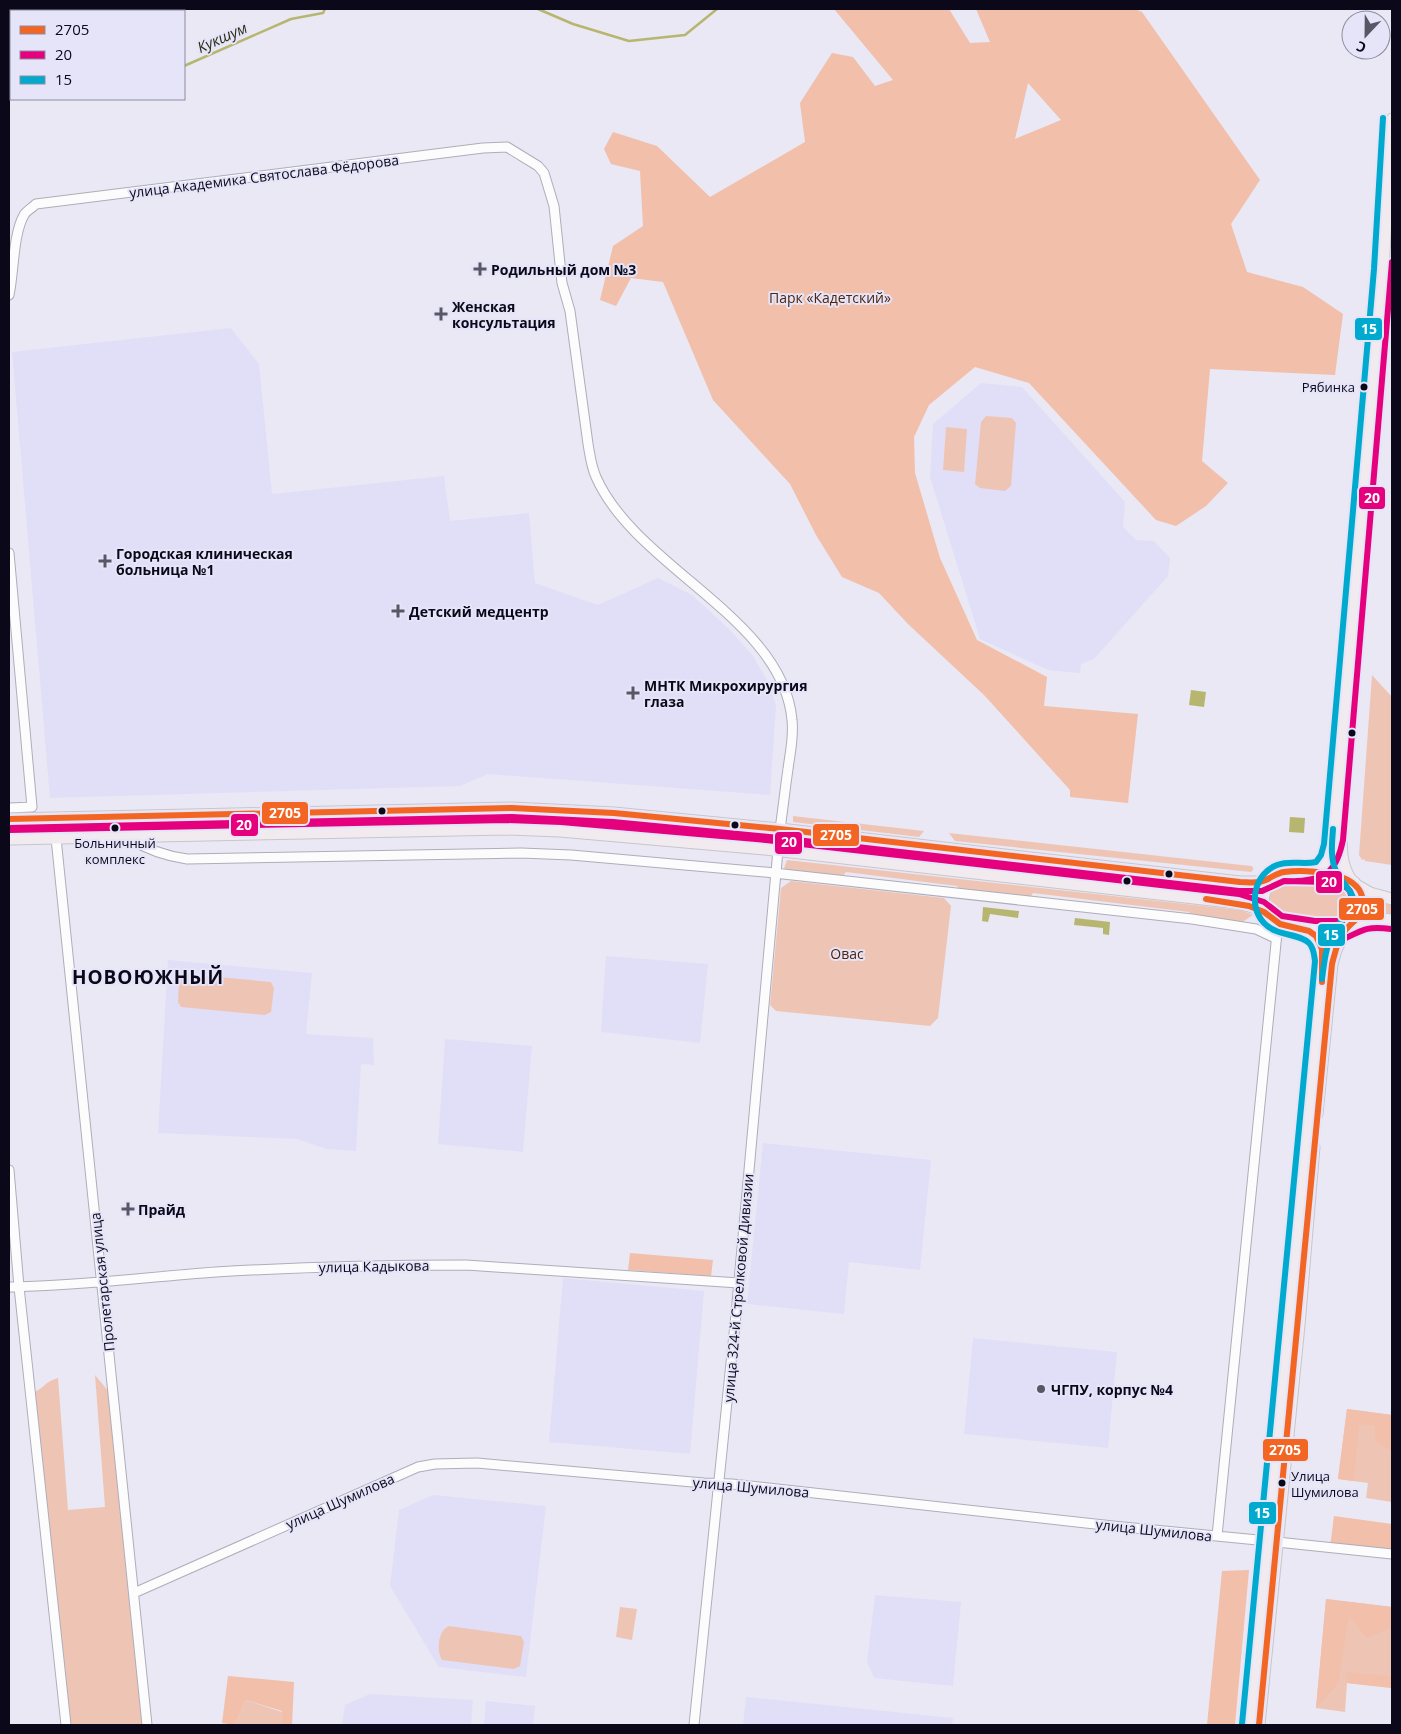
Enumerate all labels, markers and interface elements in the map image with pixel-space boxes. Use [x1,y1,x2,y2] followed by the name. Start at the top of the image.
[10,10,185,100] legend
[1341,10,1391,60] north arrow
[194,17,250,57] water label: Кукшум
[55,19,89,39] text: 2705
[1353,37,1369,58] text: С
[55,44,72,64] text: 20
[55,69,72,89] text: 15
[128,150,400,202] street label: улица Академика Святослава Фёдорова
[491,260,636,279] place label: Родильный дом №3
[473,262,487,276] marker: Родильный дом №3
[769,288,891,307] park label: Парк «Кадетский»
[452,297,556,332] place label: Женская консультация
[434,307,448,321] marker: Женская консультация
[1354,317,1383,341] line badge: 15
[1361,319,1377,338] text: 15
[1302,378,1355,396] place label: Рябинка
[1359,382,1369,392] marker: Рябинка
[1358,486,1386,510] line badge: 20
[1364,488,1380,507] text: 20
[116,544,293,579] place label: Городская клиническая больница №1
[98,554,112,568] marker: Городская клиническая больница №1
[409,602,549,621] place label: Детский медцентр
[391,604,405,618] marker: Детский медцентр
[644,676,807,711] place label: МНТК Микрохирургия глаза
[626,686,640,700] marker: МНТК Микрохирургия глаза
[1347,728,1357,738] unlabelled marker
[261,801,309,825] line badge: 2705
[269,803,301,822] text: 2705
[377,806,387,816] unlabelled marker
[230,813,259,837] line badge: 20
[236,815,252,834] text: 20
[730,820,740,830] unlabelled marker
[110,823,120,833] marker: Больничный комплекс
[812,823,860,847] line badge: 2705
[820,825,852,844] text: 2705
[774,831,803,855] line badge: 20
[781,832,797,851] text: 20
[74,834,156,868] place label: Больничный комплекс
[1164,869,1174,879] unlabelled marker
[1315,870,1343,894] line badge: 20
[1321,872,1337,891] text: 20
[1122,876,1132,886] unlabelled marker
[1338,897,1385,921] line badge: 2705
[1346,899,1378,918] text: 2705
[1317,923,1346,947] line badge: 15
[1323,925,1339,944] text: 15
[830,944,864,963] park label: Овас
[72,964,224,990] district label: НОВОЮЖНЫЙ
[719,1173,757,1403] street label: улица 324-й Стрелковой Дивизии
[138,1200,186,1219] place label: Прайд
[122,1203,134,1215] marker: Прайд
[85,1212,119,1352] street label: Пролетарская улица
[318,1256,430,1276] street label: улица Кадыкова
[1051,1380,1173,1399] place label: ЧГПУ, корпус №4
[1035,1383,1047,1395] marker: ЧГПУ, корпус №4
[1262,1438,1309,1462] line badge: 2705
[1269,1440,1301,1459] text: 2705
[1291,1467,1359,1501] place label: Улица Шумилова
[283,1469,397,1533] street label: улица Шумилова
[692,1472,810,1502] street label: улица Шумилова
[1277,1478,1287,1488] marker: Улица Шумилова
[1248,1501,1277,1525] line badge: 15
[1254,1503,1270,1522] text: 15
[1095,1514,1213,1546] street label: улица Шумилова

